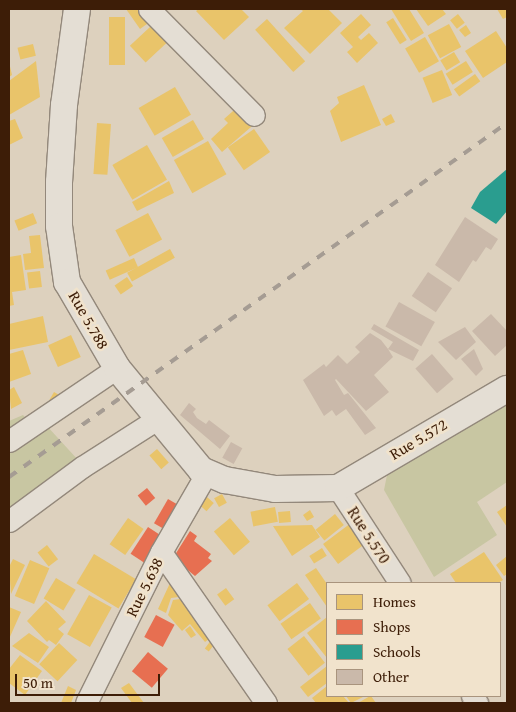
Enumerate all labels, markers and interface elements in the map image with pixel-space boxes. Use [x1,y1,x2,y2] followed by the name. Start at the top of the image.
[65,288,113,352] street label: Rue 5.788
[386,414,450,464] street label: Rue 5.572
[344,503,394,567] street label: Rue 5.570
[121,554,167,620] street label: Rue 5.638
[326,582,501,697] legend
[373,591,416,612] text: Homes
[373,616,410,637] text: Shops
[373,641,421,662] text: Schools
[18,664,162,696] scale bar
[373,666,409,687] text: Other
[23,672,53,693] text: 50 m

